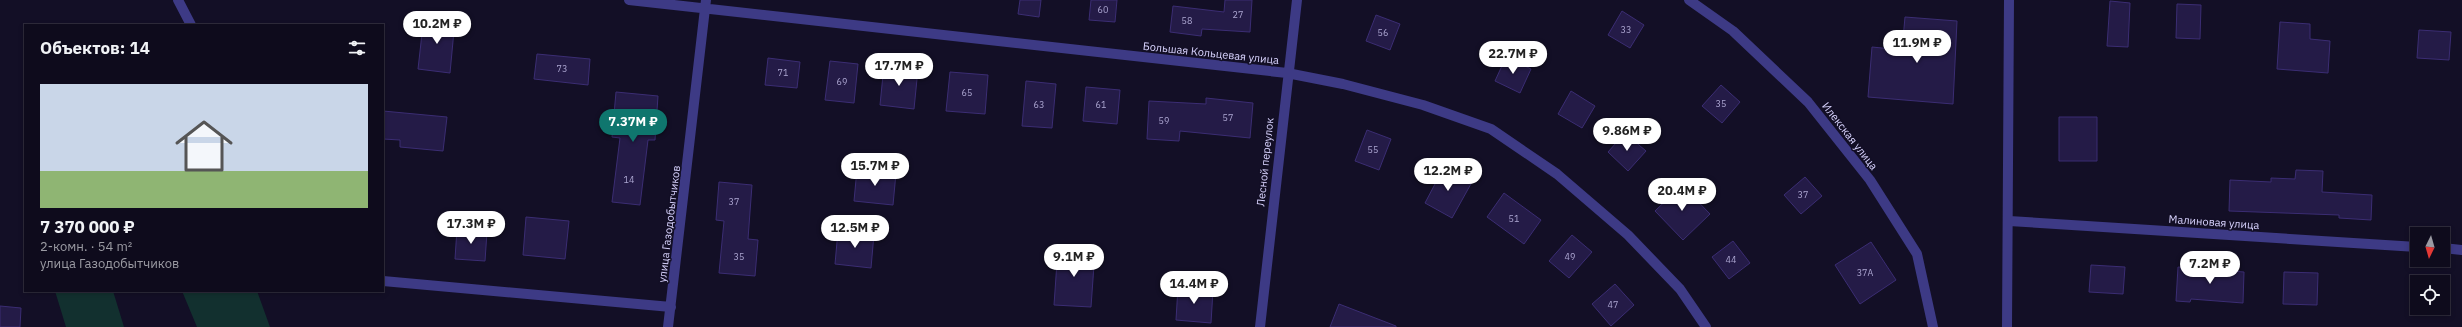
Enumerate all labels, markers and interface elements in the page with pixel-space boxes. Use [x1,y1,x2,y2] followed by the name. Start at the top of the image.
[1098,4,1108,15] house number: 60
[1233,9,1243,20] house number: 27
[400,11,474,45] pin: 10.2M ₽
[412,15,462,32] text: 10.2M ₽
[1182,15,1192,26] house number: 58
[1621,24,1631,35] house number: 33
[1378,27,1388,38] house number: 56
[1880,30,1954,64] pin: 11.9M ₽
[1892,34,1942,51] text: 11.9M ₽
[40,37,150,59] text: Объектов: 14
[346,37,368,59] icon: filters
[1142,39,1280,67] street label: Большая Кольцевая улица
[1476,41,1550,75] pin: 22.7M ₽
[1488,45,1538,62] text: 22.7M ₽
[862,53,936,87] pin: 17.7M ₽
[874,57,924,74] text: 17.7M ₽
[557,63,567,74] house number: 73
[778,67,788,78] house number: 71
[837,76,847,87] house number: 69
[962,87,972,98] house number: 65
[1716,98,1726,109] house number: 35
[1034,99,1044,110] house number: 63
[1096,99,1106,110] house number: 61
[1819,99,1881,173] street label: Илекская улица
[596,109,670,143] pin: 7.37M ₽
[168,110,240,182] icon: home
[1223,112,1233,123] house number: 57
[608,113,658,130] text: 7.37M ₽
[1159,115,1169,126] house number: 59
[1253,117,1277,207] street label: Лесной переулок
[1590,118,1664,152] pin: 9.86M ₽
[1602,122,1652,139] text: 9.86M ₽
[1368,144,1378,155] house number: 55
[838,153,912,187] pin: 15.7M ₽
[850,157,900,174] text: 15.7M ₽
[1411,158,1485,192] pin: 12.2M ₽
[1423,162,1473,179] text: 12.2M ₽
[655,165,683,283] street label: улица Газодобытчиков
[624,174,634,185] house number: 14
[1645,178,1719,212] pin: 20.4M ₽
[1657,182,1707,199] text: 20.4M ₽
[1798,189,1808,200] house number: 37
[729,196,739,207] house number: 37
[434,211,508,245] pin: 17.3M ₽
[2168,212,2260,232] street label: Малиновая улица
[1509,213,1519,224] house number: 51
[446,215,496,232] text: 17.3M ₽
[818,215,892,249] pin: 12.5M ₽
[40,216,135,238] text: 7 370 000 ₽
[830,219,880,236] text: 12.5M ₽
[2410,227,2450,267] north arrow
[2410,227,2450,315] map controls
[40,238,132,255] text: 2-комн. · 54 m²
[1041,244,1107,278] pin: 9.1M ₽
[1053,248,1095,265] text: 9.1M ₽
[734,251,744,262] house number: 35
[1565,251,1575,262] house number: 49
[2177,251,2243,285] pin: 7.2M ₽
[1726,254,1736,265] house number: 44
[40,255,179,272] text: улица Газодобытчиков
[2189,255,2231,272] text: 7.2M ₽
[1857,267,1874,278] house number: 37А
[1157,271,1231,305] pin: 14.4M ₽
[1169,275,1219,292] text: 14.4M ₽
[2410,275,2450,315] button: locate
[1608,299,1618,310] house number: 47

